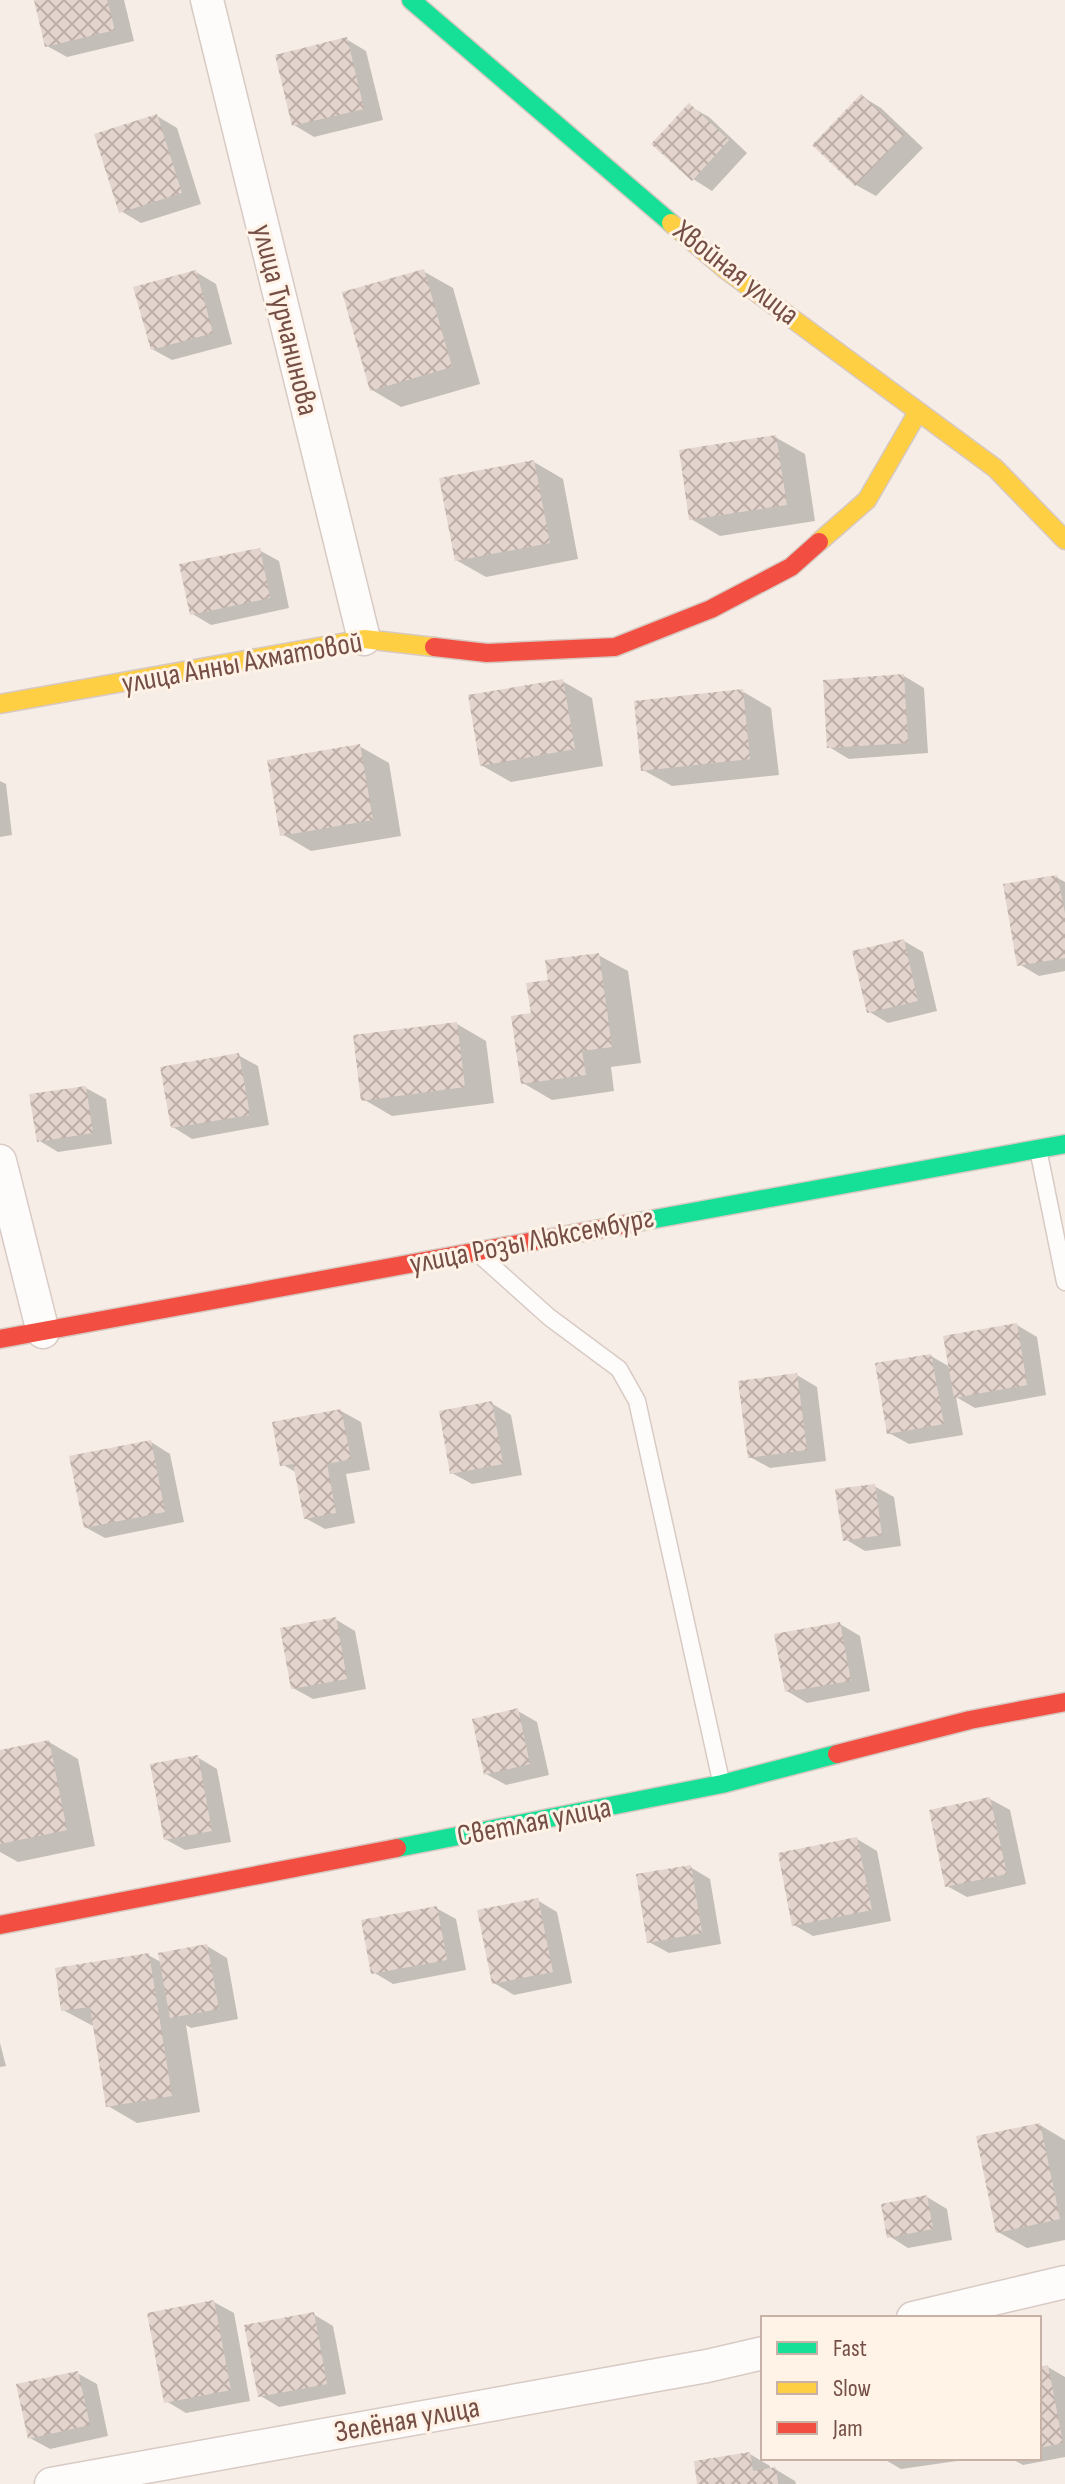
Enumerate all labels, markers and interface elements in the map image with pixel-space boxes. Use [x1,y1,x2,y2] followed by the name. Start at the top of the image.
[665,212,806,333] street label: Хвойная улица
[244,221,326,419] street label: улица Турчанинова
[119,624,365,702] street label: улица Анны Ахматовой
[407,1200,657,1282] street label: улица Розы Люксембург
[454,1789,614,1855] street label: Светлая улица
[761,2316,1041,2460] legend
[833,2334,867,2363] text: Fast
[833,2374,871,2403] text: Slow
[331,2390,483,2450] street label: Зелёная улица
[832,2414,863,2443] text: Jam

